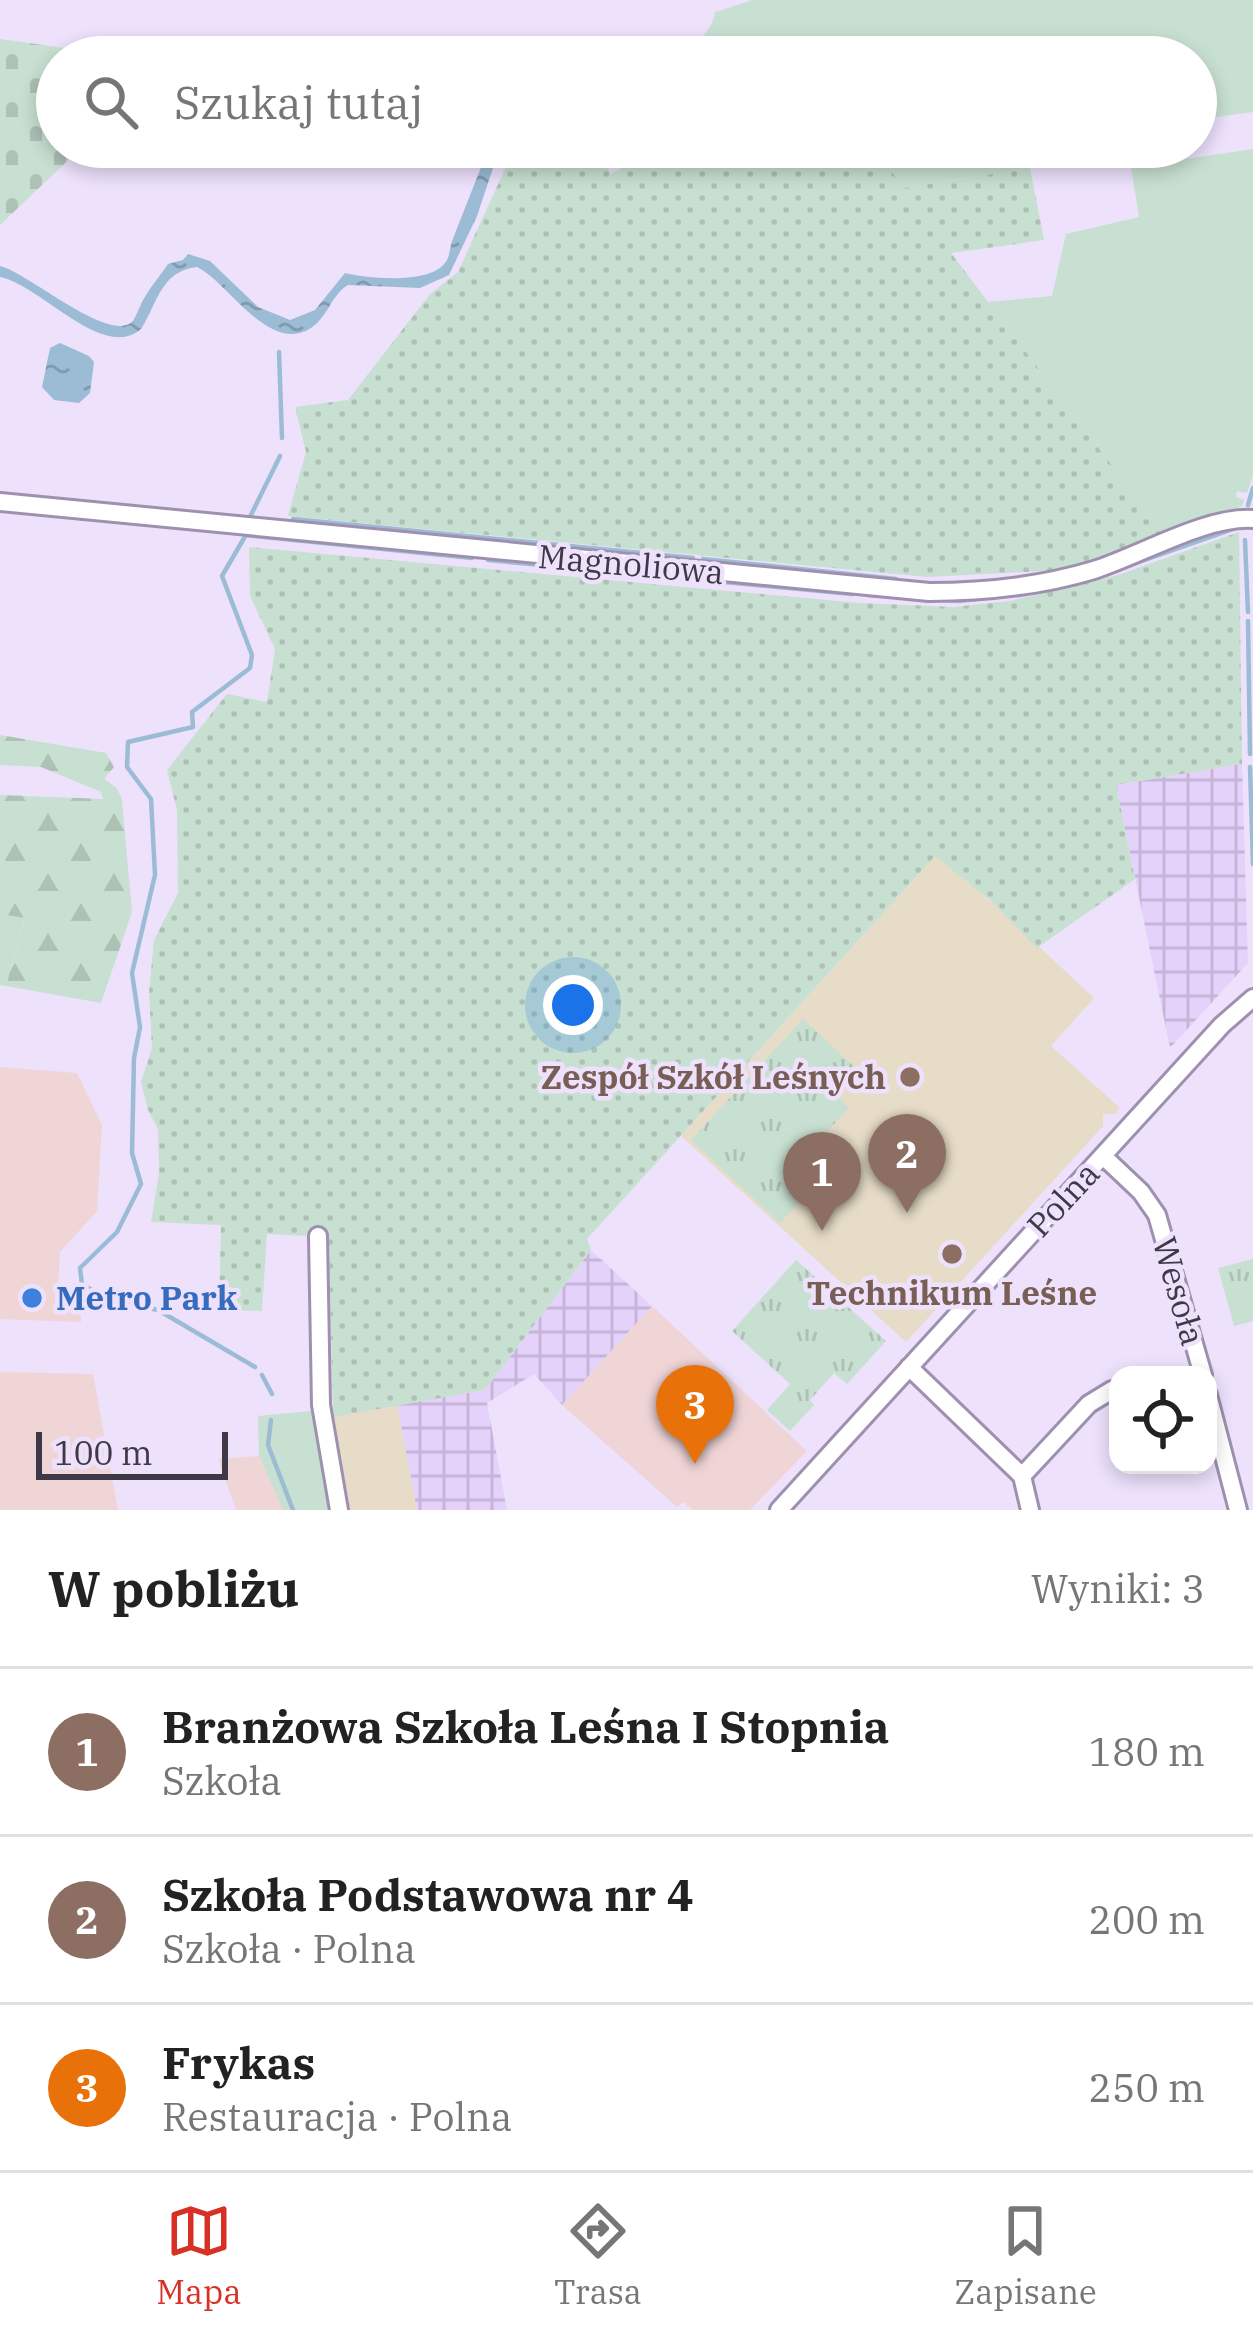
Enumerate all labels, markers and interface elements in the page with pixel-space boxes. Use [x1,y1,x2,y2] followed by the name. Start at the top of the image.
[36,36,1217,168] search box
[78,69,144,135] icon: search
[174,73,423,131] text: Szukaj tutaj
[536,534,726,593] street label: Magnoliowa
[543,975,603,1035] your location
[541,1055,886,1098] place label: Zespół Szkół Leśnych
[897,1064,923,1090] marker: Zespół Szkół Leśnych
[868,1114,946,1213] pin: 2
[783,1132,861,1231] pin: 1
[1017,1152,1108,1245] street label: Polna
[1144,1232,1215,1350] street label: Wesoła
[939,1241,965,1267] marker: Technikum Leśne
[807,1271,1097,1314] place label: Technikum Leśne
[56,1276,238,1319] place label: Metro Park
[19,1285,45,1311] marker: Metro Park
[656,1365,734,1464] pin: 3
[1109,1366,1217,1474] map controls
[1109,1366,1217,1474] button: locate
[36,1426,228,1479] scale bar
[54,1431,153,1474] text: 100 m
[48,1555,299,1621] text: W pobliżu
[1031,1563,1205,1614] text: Wyniki: 3
[162,1697,889,1755] text: Branżowa Szkoła Leśna I Stopnia
[75,1726,99,1777] text: 1
[1089,1726,1205,1777] text: 180 m
[162,1755,282,1806] text: Szkoła
[162,1865,694,1923] text: Szkoła Podstawowa nr 4
[75,1894,99,1945] text: 2
[1089,1894,1205,1945] text: 200 m
[162,1923,416,1974] text: Szkoła · Polna
[162,2033,315,2091] text: Frykas
[75,2062,99,2113] text: 3
[1089,2062,1205,2113] text: 250 m
[162,2091,512,2142] text: Restauracja · Polna
[156,2198,242,2313] tab: Mapa
[554,2198,642,2313] tab: Trasa
[954,2198,1097,2313] tab: Zapisane

